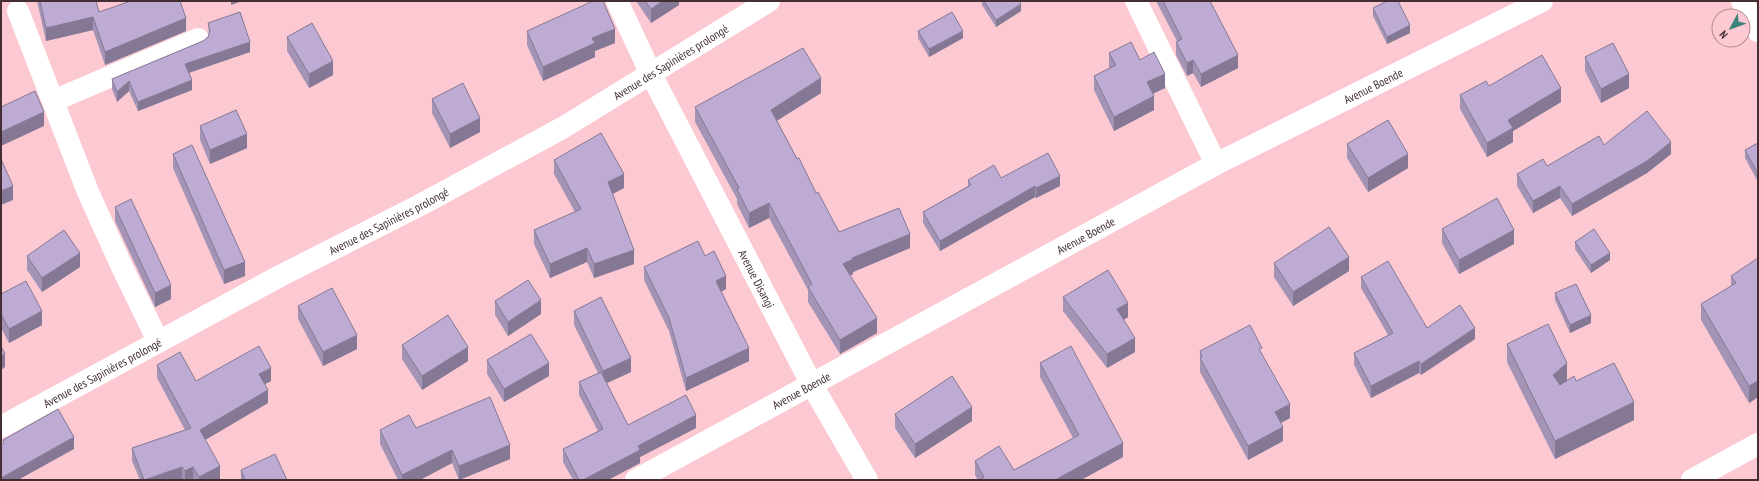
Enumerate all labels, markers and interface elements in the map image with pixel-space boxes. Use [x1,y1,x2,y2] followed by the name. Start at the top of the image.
[1711,8,1751,48] north arrow
[610,20,731,103] street label: Avenue des Sapinières prolongé
[1716,28,1731,41] text: N
[1341,64,1405,107] street label: Avenue Boende
[326,184,451,258] street label: Avenue des Sapinières prolongé
[1054,213,1117,257] street label: Avenue Boende
[736,247,778,310] street label: Avenue Disangi
[40,334,164,410] street label: Avenue des Sapinières prolongé
[769,368,833,412] street label: Avenue Boende

